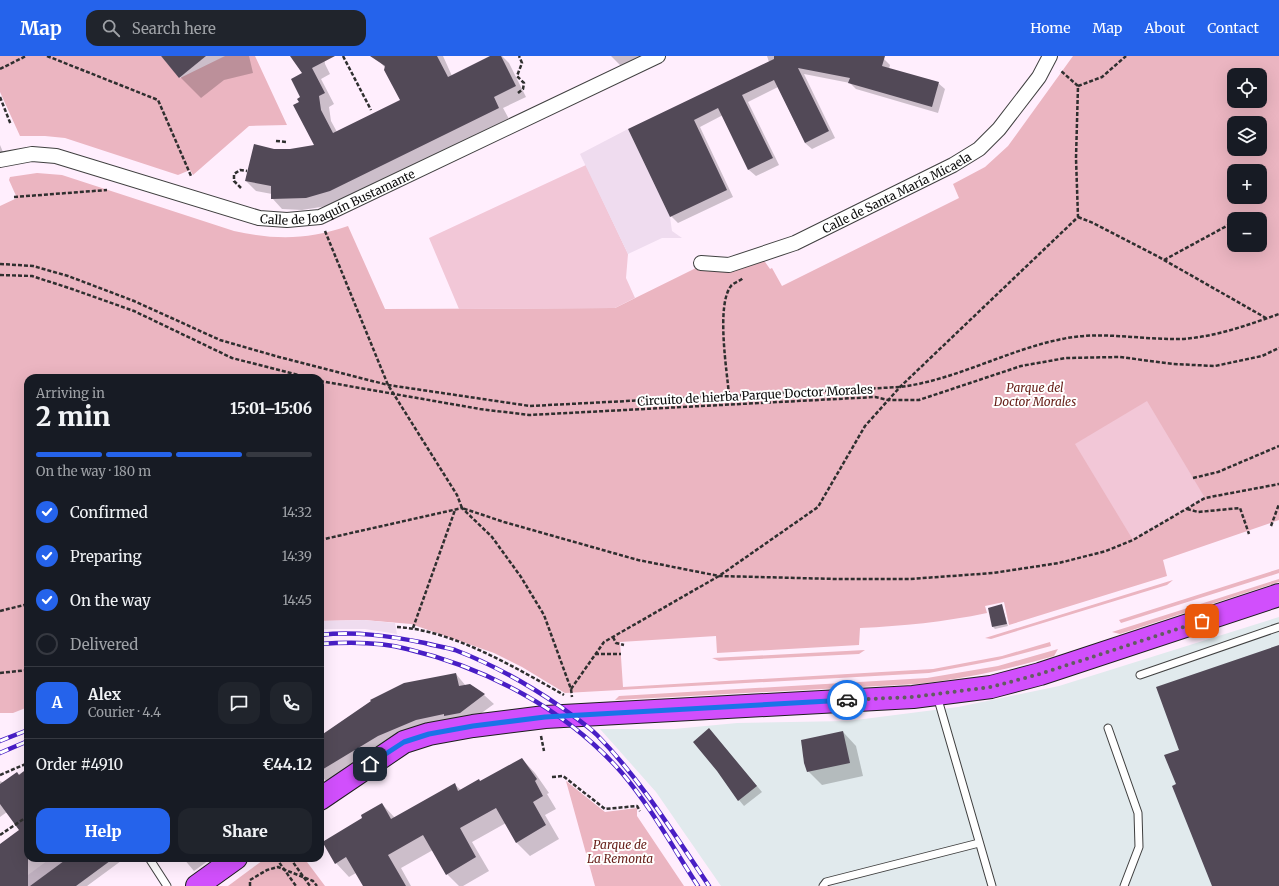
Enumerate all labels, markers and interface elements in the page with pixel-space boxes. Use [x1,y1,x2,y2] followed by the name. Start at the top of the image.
[86,10,366,46] search box
[20,16,62,40] text: Map
[100,17,122,39] icon: search
[132,19,216,38] text: Search here
[1030,19,1071,37] text: Home
[1093,19,1122,37] text: Map
[1144,19,1185,37] text: About
[1207,19,1259,37] text: Contact
[1227,68,1267,252] map controls
[1227,68,1267,108] button: locate
[1227,116,1267,156] button: layers
[819,148,974,236] street label: Calle de Santa María Micaela
[1227,164,1267,204] button: +
[260,166,417,228] street label: Calle de Joaquín Bustamante
[1227,212,1267,252] button: −
[993,380,1076,409] park label: Parque del Doctor Morales
[637,381,873,409] street label: Circuito de hierba Parque Doctor Morales
[36,385,105,402] text: Arriving in
[230,399,312,418] text: 15:01–15:06
[36,400,110,433] text: 2 min
[36,463,151,480] text: On the way · 180 m
[36,501,58,523] icon: check
[70,503,148,522] text: Confirmed
[282,504,312,521] text: 14:32
[36,545,58,567] icon: check
[70,547,142,566] text: Preparing
[282,548,312,565] text: 14:39
[36,589,58,611] icon: check
[70,591,151,610] text: On the way
[282,592,312,609] text: 14:45
[1185,604,1219,638] pin
[1191,610,1213,632] icon: bag
[70,635,138,654] text: Delivered
[827,680,867,720] courier
[218,682,260,724] button: chat
[270,682,312,724] button: phone
[88,685,121,704] text: Alex
[836,689,858,711] icon: car
[52,693,62,712] text: A
[88,704,161,721] text: Courier · 4.4
[353,747,387,781] pin
[359,753,381,775] icon: home
[36,755,123,774] text: Order #4910
[262,755,312,774] text: €44.12
[36,808,170,854] button: Help
[178,808,312,854] button: Share
[587,837,653,866] park label: Parque de La Remonta

